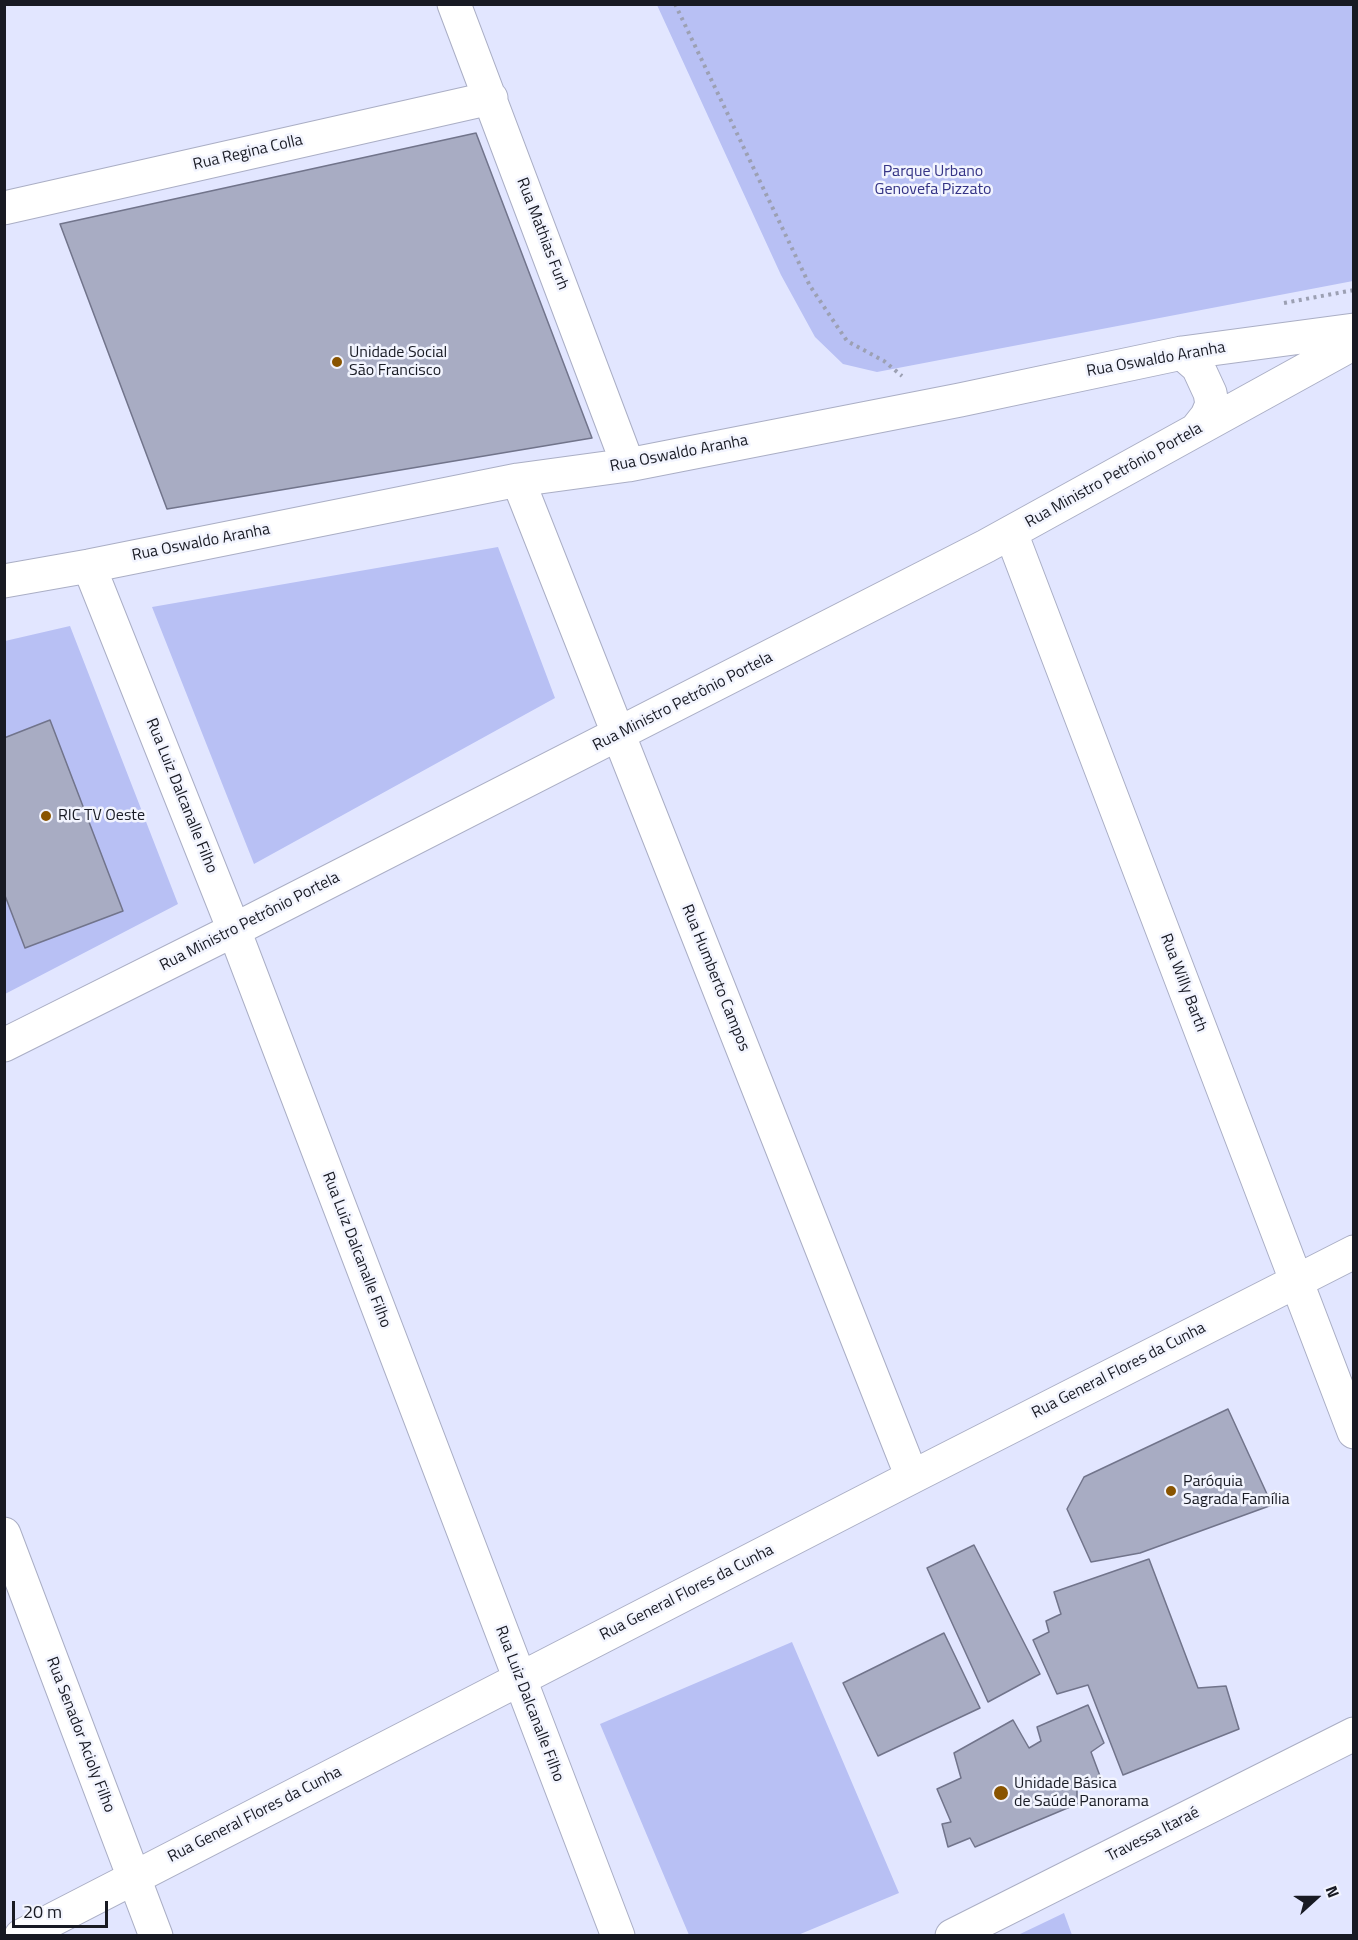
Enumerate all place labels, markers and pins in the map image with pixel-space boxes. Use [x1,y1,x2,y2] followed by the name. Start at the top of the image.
[349,343,447,381] place label: Unidade Social São Francisco
[330,355,344,369] marker: Unidade Social São Francisco
[58,806,145,826] place label: RIC TV Oeste
[39,809,53,823] marker: RIC TV Oeste
[1183,1472,1290,1510] place label: Paróquia Sagrada Família
[1164,1484,1178,1498] marker: Paróquia Sagrada Família
[1014,1774,1149,1812] place label: Unidade Básica de Saúde Panorama
[992,1784,1010,1802] marker: Unidade Básica de Saúde Panorama

